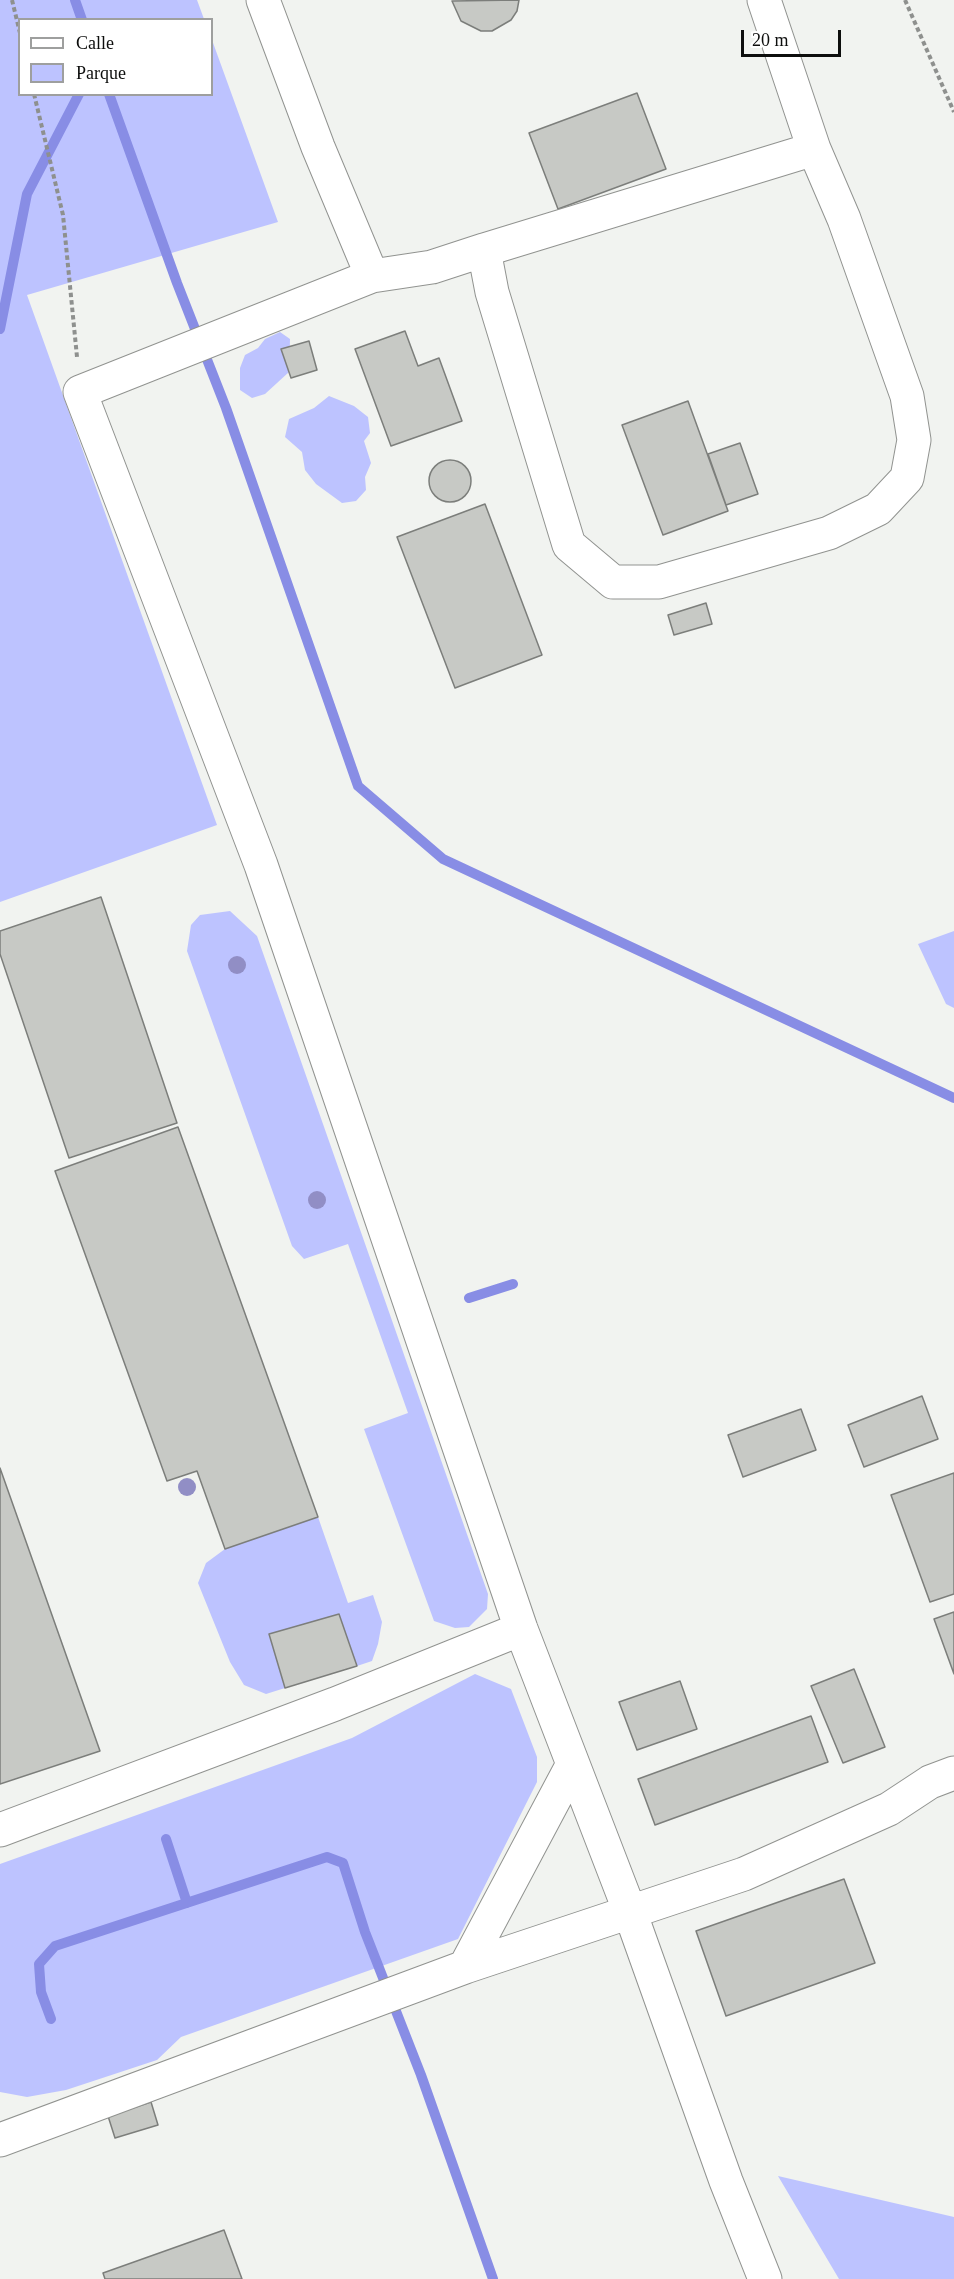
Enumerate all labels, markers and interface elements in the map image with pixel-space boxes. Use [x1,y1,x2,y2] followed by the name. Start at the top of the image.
[18,18,213,96] legend
[744,18,844,56] scale bar
[752,30,789,50] text: 20 m
[76,33,114,53] text: Calle
[76,63,126,83] text: Parque

